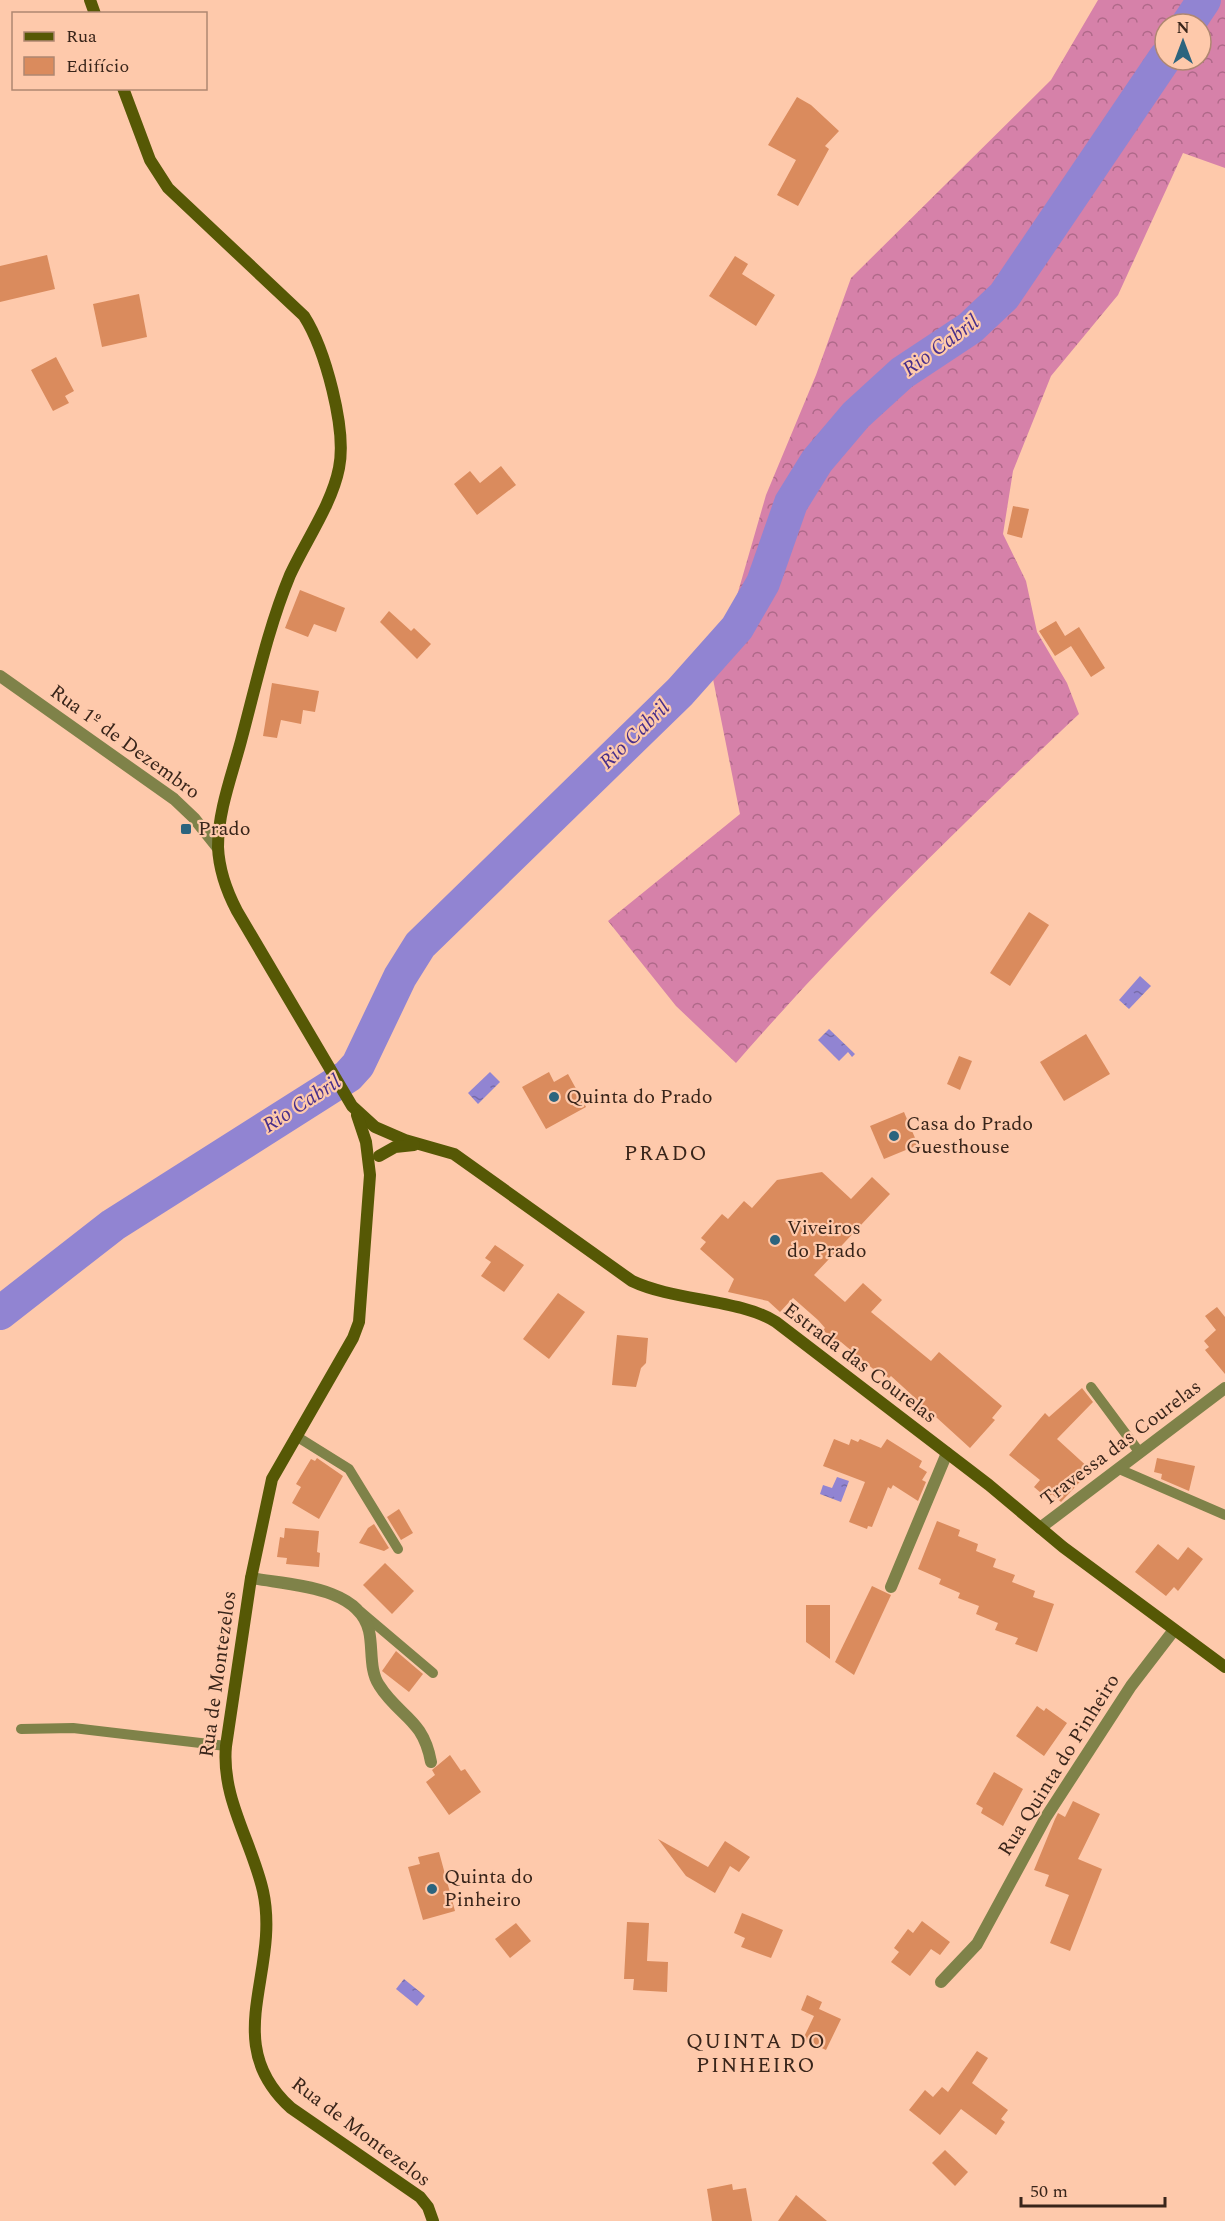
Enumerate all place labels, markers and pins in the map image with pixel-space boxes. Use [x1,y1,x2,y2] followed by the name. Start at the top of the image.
[198,814,250,844] place label: Prado
[179,822,193,836] marker: Prado
[566,1082,713,1112] place label: Quinta do Prado
[547,1090,561,1104] marker: Quinta do Prado
[906,1109,1033,1162] place label: Casa do Prado Guesthouse
[887,1129,901,1143] marker: Casa do Prado Guesthouse
[787,1213,866,1266] place label: Viveiros do Prado
[768,1233,782,1247] marker: Viveiros do Prado
[444,1862,533,1915] place label: Quinta do Pinheiro
[425,1882,439,1896] marker: Quinta do Pinheiro

